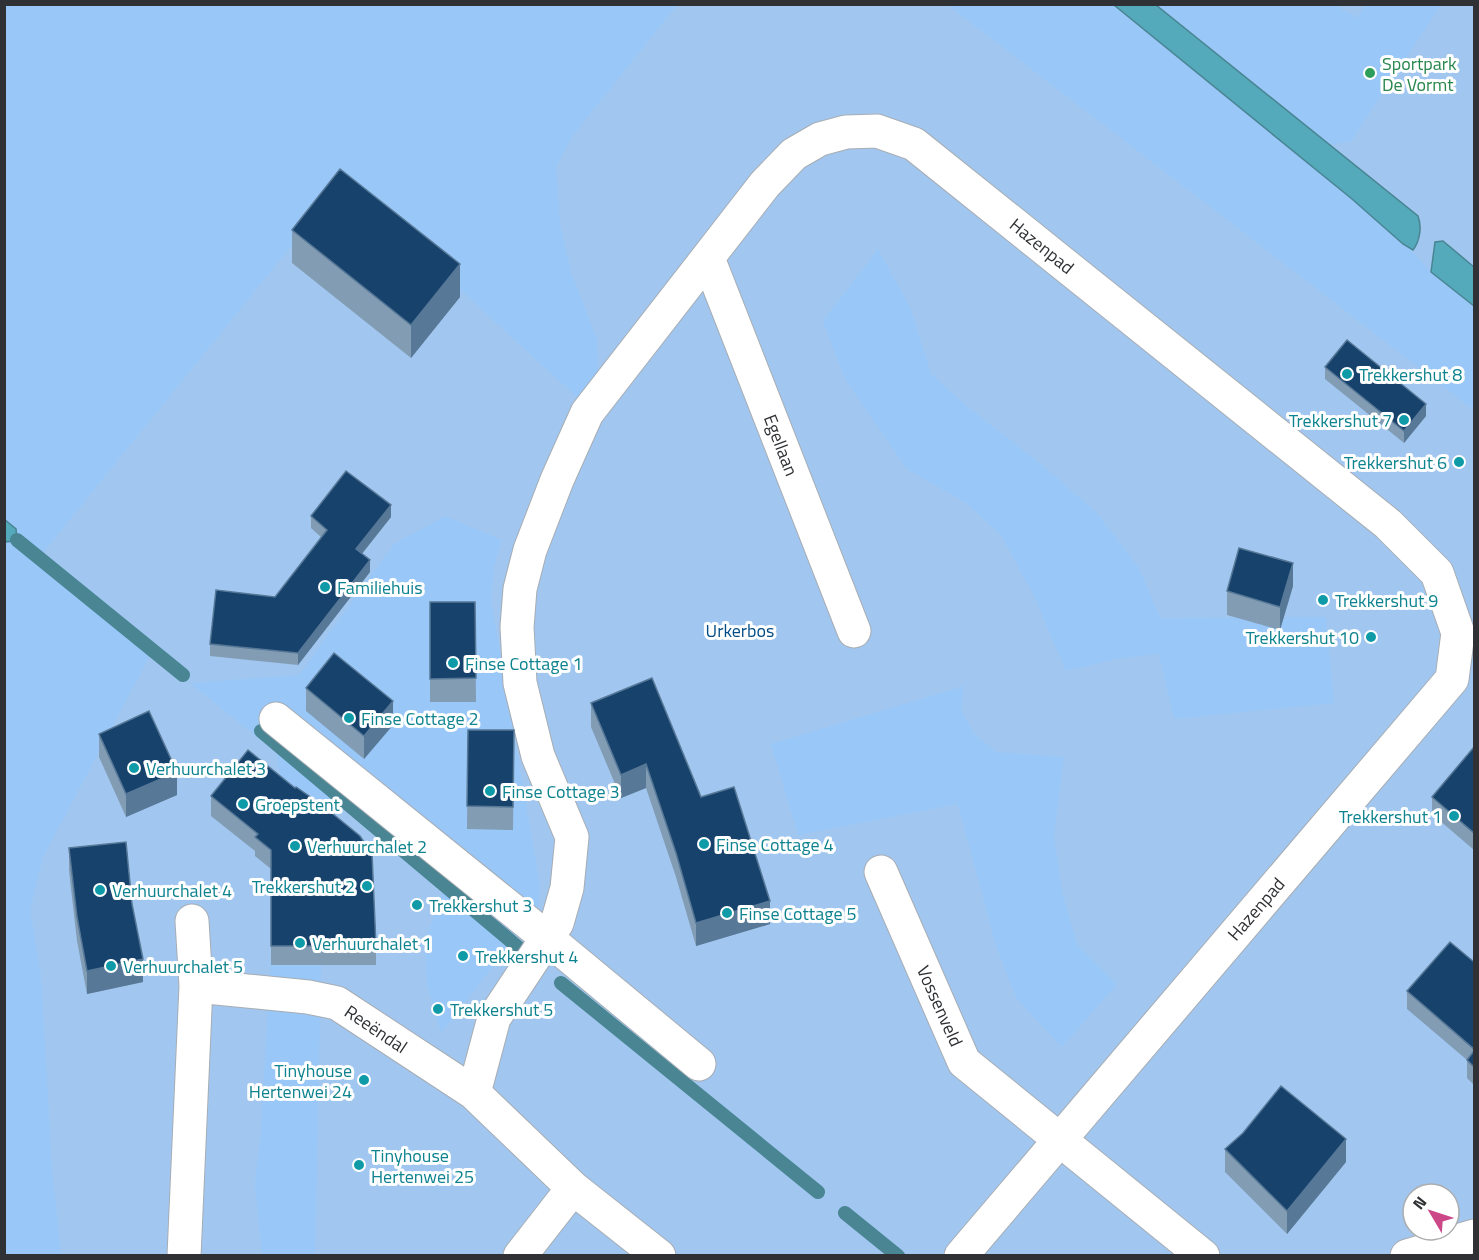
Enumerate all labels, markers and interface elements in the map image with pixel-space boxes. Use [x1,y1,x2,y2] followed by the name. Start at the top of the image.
[1382,50,1457,98] place label: Sportpark De Vormt
[1363,66,1377,80] marker: Sportpark De Vormt
[1004,212,1080,280] street label: Hazenpad
[1359,361,1462,388] place label: Trekkershut 8
[1340,367,1354,381] marker: Trekkershut 8
[1289,407,1392,434] place label: Trekkershut 7
[757,410,805,480] street label: Egellaan
[1397,413,1411,427] marker: Trekkershut 7
[1344,449,1447,476] place label: Trekkershut 6
[1452,455,1466,469] marker: Trekkershut 6
[337,574,423,601] place label: Familiehuis
[318,580,332,594] marker: Familiehuis
[1335,587,1438,614] place label: Trekkershut 9
[1316,593,1330,607] marker: Trekkershut 9
[706,617,774,644] park label: Urkerbos
[1246,624,1359,651] place label: Trekkershut 10
[1364,630,1378,644] marker: Trekkershut 10
[465,650,583,677] place label: Finse Cottage 1
[446,656,460,670] marker: Finse Cottage 1
[361,705,479,732] place label: Finse Cottage 2
[342,711,356,725] marker: Finse Cottage 2
[146,755,266,782] place label: Verhuurchalet 3
[127,761,141,775] marker: Verhuurchalet 3
[502,778,620,805] place label: Finse Cottage 3
[483,784,497,798] marker: Finse Cottage 3
[255,791,341,818] place label: Groepstent
[236,797,250,811] marker: Groepstent
[1339,803,1442,830] place label: Trekkershut 1
[1447,809,1461,823] marker: Trekkershut 1
[716,831,834,858] place label: Finse Cottage 4
[307,833,427,860] place label: Verhuurchalet 2
[697,837,711,851] marker: Finse Cottage 4
[288,839,302,853] marker: Verhuurchalet 2
[1221,871,1291,947] street label: Hazenpad
[252,873,355,900] place label: Trekkershut 2
[112,877,232,904] place label: Verhuurchalet 4
[360,879,374,893] marker: Trekkershut 2
[93,883,107,897] marker: Verhuurchalet 4
[429,892,532,919] place label: Trekkershut 3
[410,898,424,912] marker: Trekkershut 3
[739,900,857,927] place label: Finse Cottage 5
[720,906,734,920] marker: Finse Cottage 5
[312,930,432,957] place label: Verhuurchalet 1
[293,936,307,950] marker: Verhuurchalet 1
[475,943,578,970] place label: Trekkershut 4
[456,949,470,963] marker: Trekkershut 4
[123,953,243,980] place label: Verhuurchalet 5
[104,959,118,973] marker: Verhuurchalet 5
[910,961,970,1051] street label: Vossenveld
[450,996,553,1023] place label: Trekkershut 5
[339,998,413,1060] street label: Reeëndal
[431,1002,445,1016] marker: Trekkershut 5
[249,1057,352,1105] place label: Tinyhouse Hertenwei 24
[357,1073,371,1087] marker: Tinyhouse Hertenwei 24
[371,1142,474,1190] place label: Tinyhouse Hertenwei 25
[352,1158,366,1172] marker: Tinyhouse Hertenwei 25
[1401,1182,1461,1242] north arrow
[1407,1191,1432,1214] text: N

